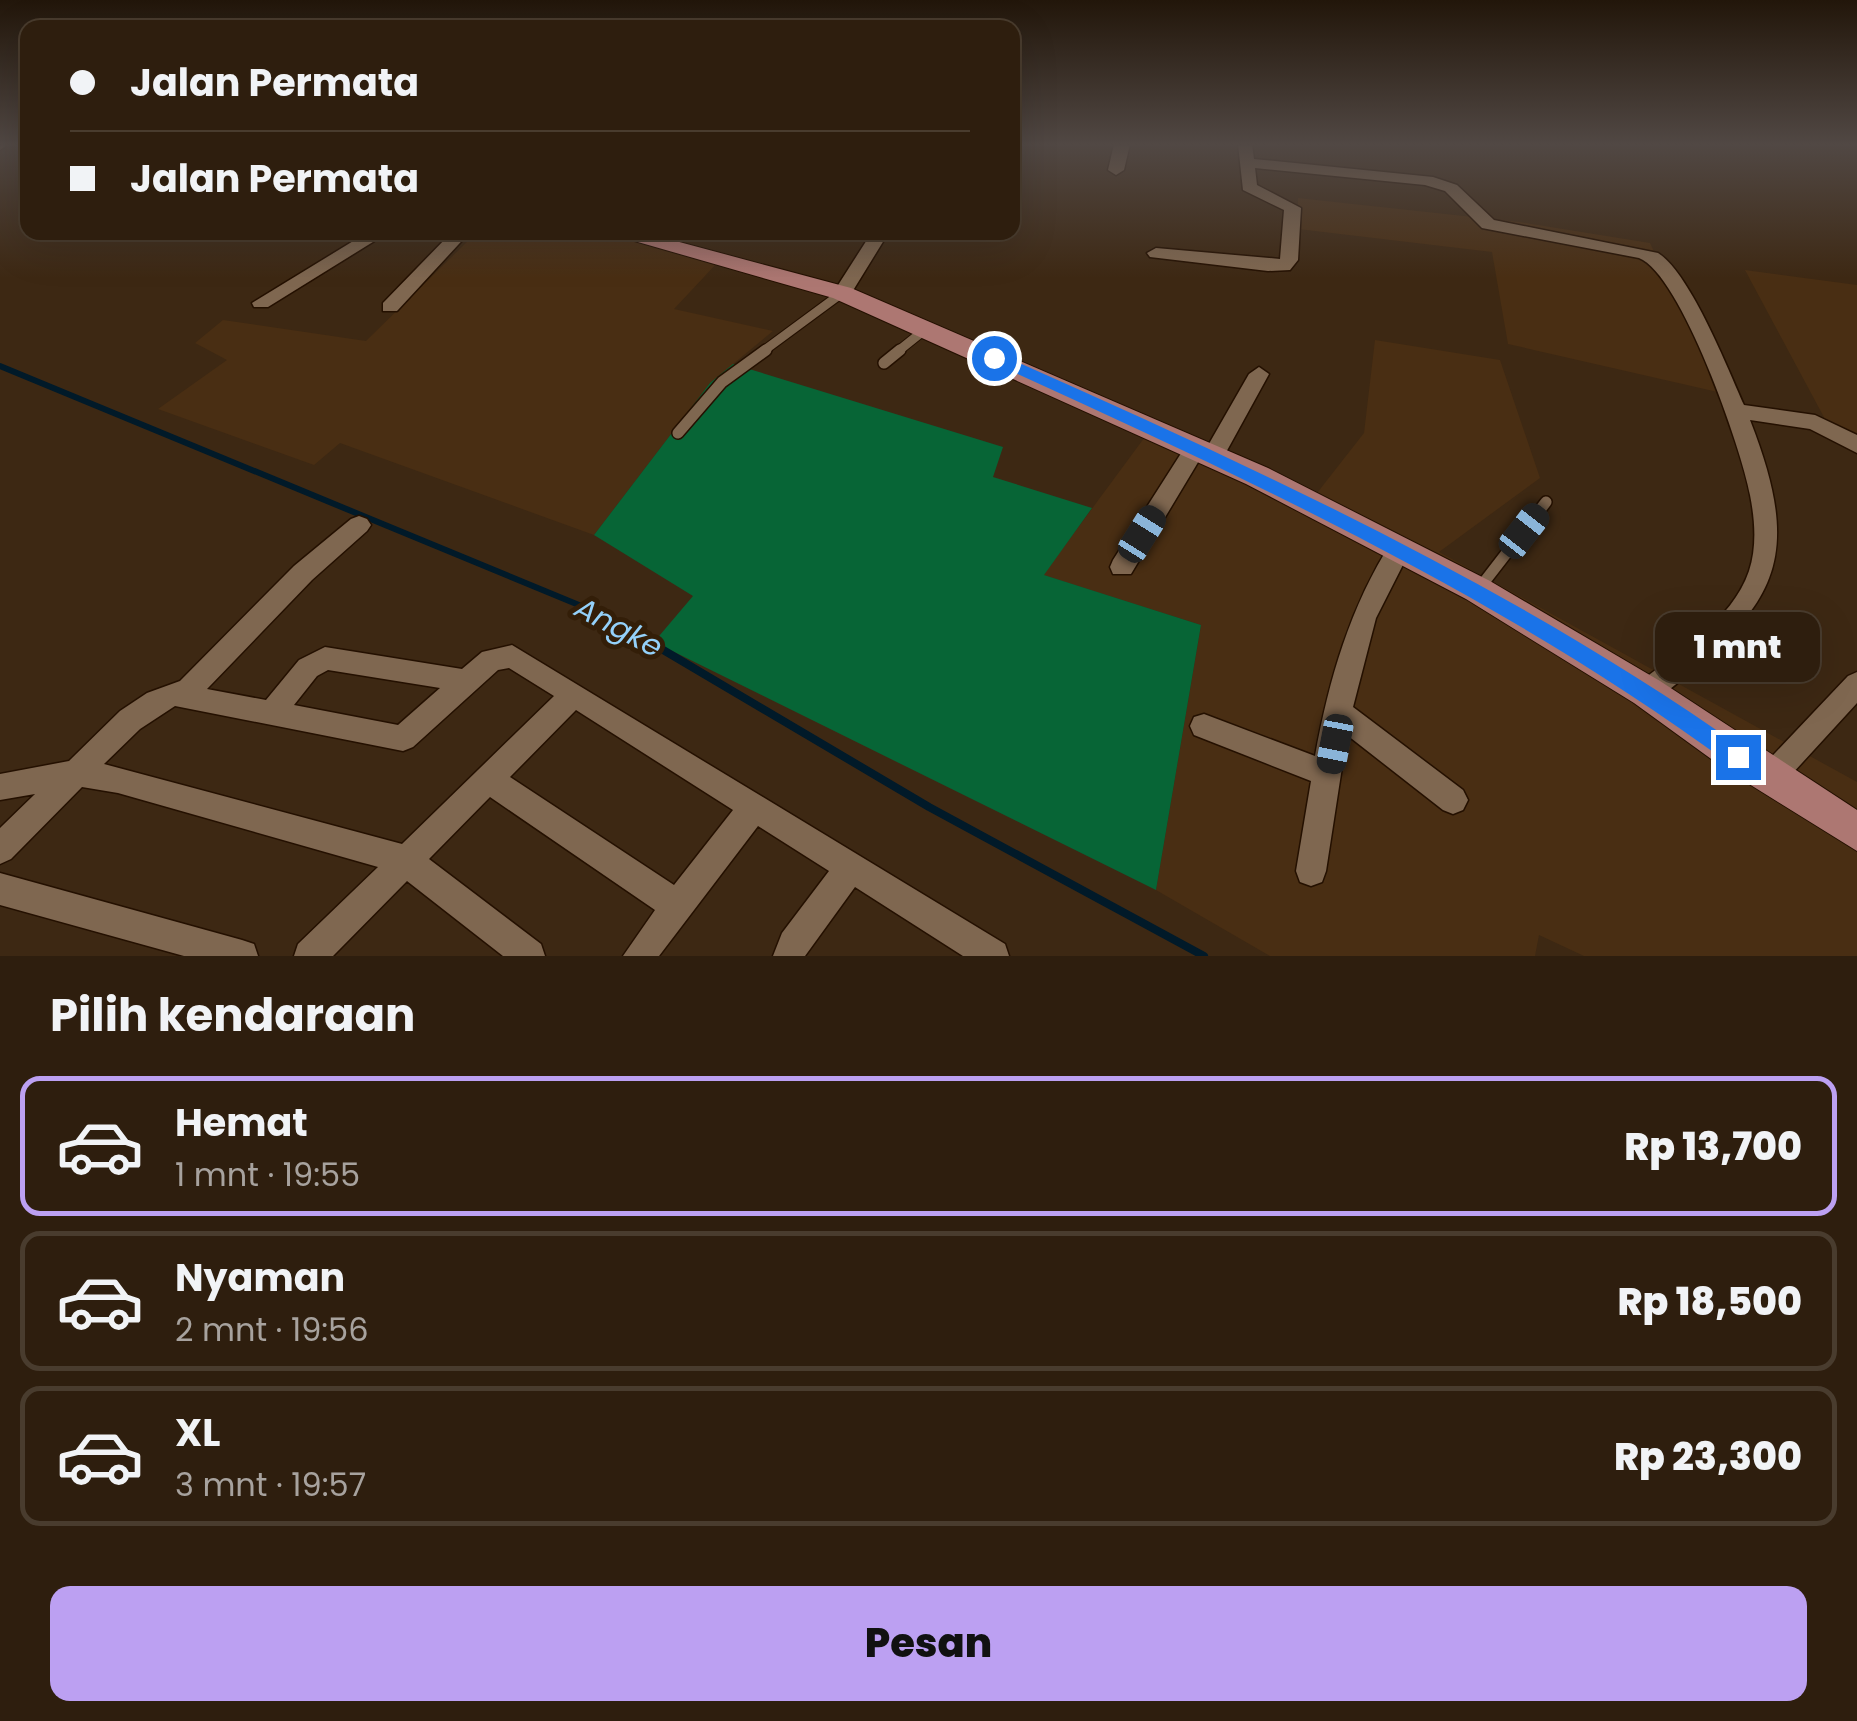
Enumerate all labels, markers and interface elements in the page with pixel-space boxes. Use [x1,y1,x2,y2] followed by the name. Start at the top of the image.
[130,56,419,109] text: Jalan Permata
[130,152,419,205] text: Jalan Permata
[972,336,1017,381] route start
[1494,498,1554,564] car
[1113,501,1171,567] car
[567,586,670,668] water label: Angke
[1656,612,1820,682] callout: 1 mnt
[1693,624,1782,669] text: 1 mnt
[1315,712,1355,776] car
[1716,735,1761,780] route end
[50,984,415,1047] text: Pilih kendaraan
[175,1096,308,1149] text: Hemat
[55,1101,145,1191] icon: car
[1624,1120,1802,1173] text: Rp 13,700
[175,1152,360,1197] text: 1 mnt · 19:55
[175,1251,345,1304] text: Nyaman
[55,1256,145,1346] icon: car
[1618,1275,1802,1328] text: Rp 18,500
[175,1307,369,1352] text: 2 mnt · 19:56
[175,1406,220,1459] text: XL
[55,1411,145,1501] icon: car
[1614,1430,1802,1483] text: Rp 23,300
[175,1462,366,1507] text: 3 mnt · 19:57
[50,1586,1807,1701] button: Pesan

